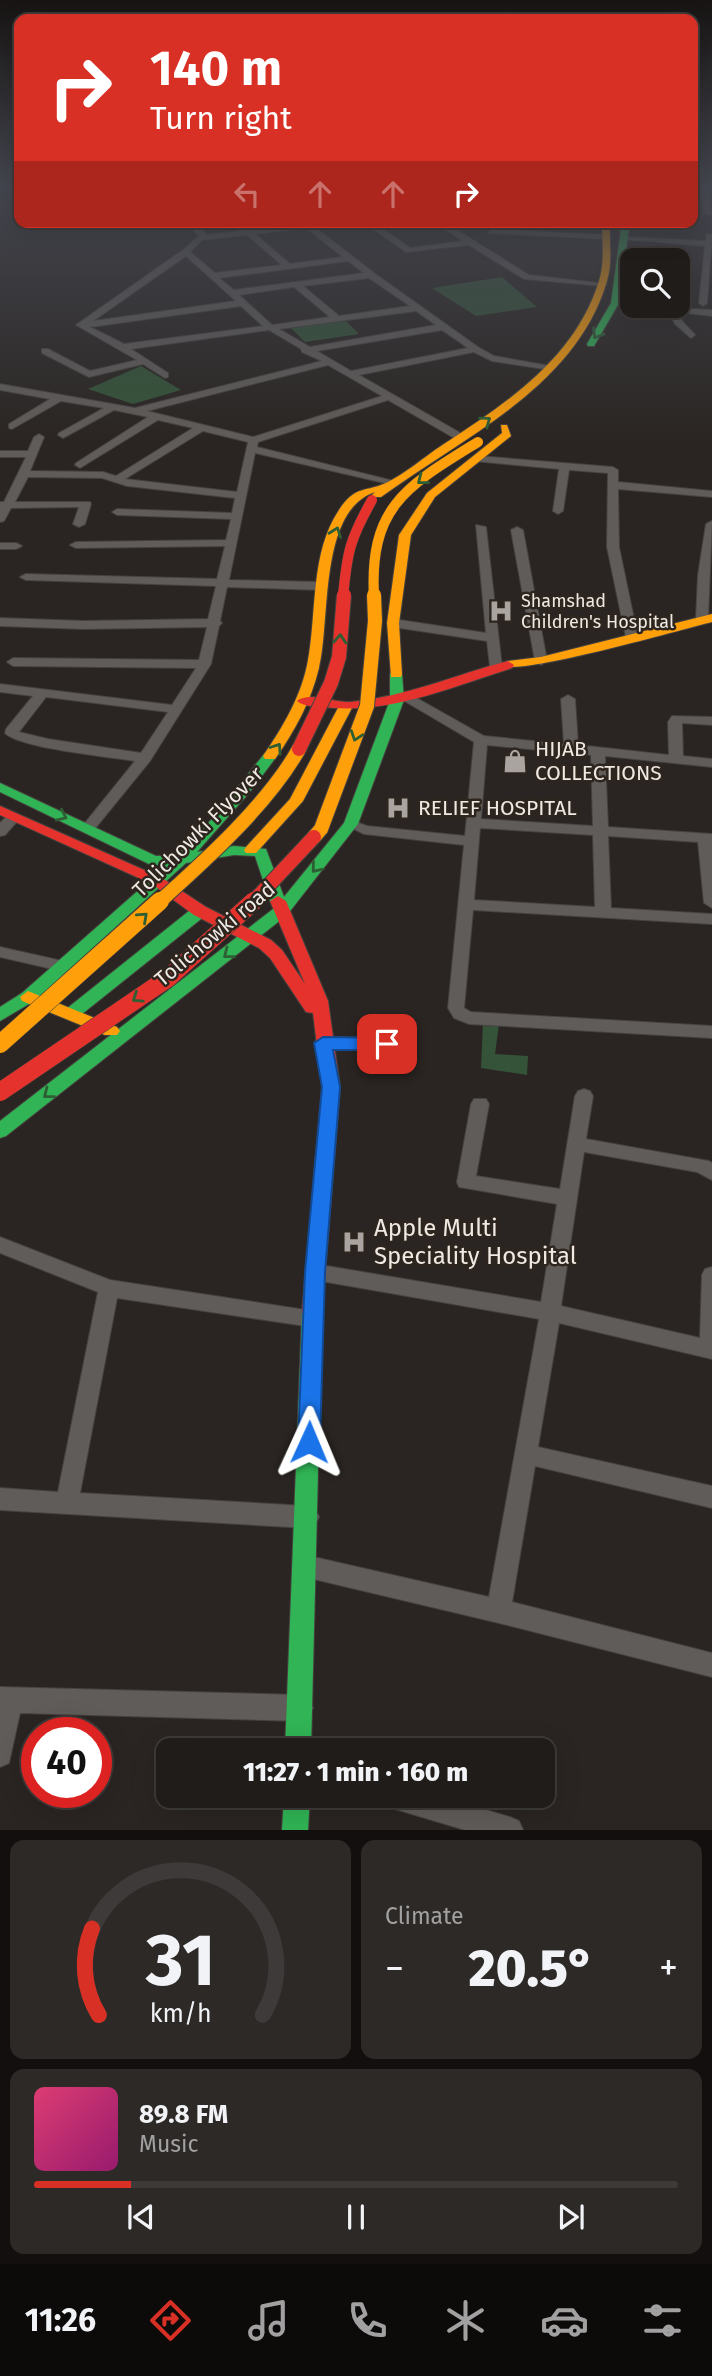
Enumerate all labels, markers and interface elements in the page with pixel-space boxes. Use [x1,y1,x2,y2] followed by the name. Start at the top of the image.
[150,39,282,98] text: 140 m
[35,42,126,133] icon: right
[150,99,292,137] text: Turn right
[228,175,266,213] icon: left
[301,175,339,213] icon: ahead
[374,175,412,213] icon: ahead
[447,175,485,213] icon: right
[620,248,690,318] map controls
[620,248,690,318] button: search
[592,326,605,339] one-way arrow
[478,417,491,429] one-way arrow
[417,471,429,484] one-way arrow
[328,526,342,538] one-way arrow
[521,590,674,633] place label: Shamshad Children's Hospital
[487,597,515,625] hospital icon: Shamshad Children's Hospital
[332,633,347,644] one-way arrow
[350,730,364,742] one-way arrow
[535,736,662,786] place label: HIJAB COLLECTIONS
[269,743,281,756] one-way arrow
[501,747,529,775] shop icon: HIJAB COLLECTIONS
[127,761,269,903] street label: Tolichowki Flyover
[384,794,412,822] hospital icon: RELIEF HOSPITAL
[418,795,577,821] place label: RELIEF HOSPITAL
[55,808,67,822] one-way arrow
[312,859,324,872] one-way arrow
[149,876,281,992] street label: Tolichowki road
[134,913,147,926] one-way arrow
[223,946,236,959] one-way arrow
[132,990,145,1002] one-way arrow
[357,1014,417,1074] pin
[368,1025,406,1063] icon: arrive
[44,1086,57,1098] one-way arrow
[374,1214,577,1270] place label: Apple Multi Speciality Hospital
[340,1228,368,1256] hospital icon: Apple Multi Speciality Hospital
[272,1405,346,1479] position arrow
[21,1717,112,1808] speed limit sign: 40
[243,1757,468,1788] text: 11:27 · 1 min · 160 m
[385,1902,464,1930] text: Climate
[144,1918,216,2005] text: 31
[469,1937,595,2000] text: 20.5°
[385,1945,404,1991] text: −
[659,1945,678,1991] text: +
[150,1999,211,2029] text: km/h
[139,2099,228,2130] text: 89.8 FM
[139,2130,199,2158] text: Music
[122,2198,160,2236] icon: previous
[337,2198,375,2236] icon: pause
[552,2198,590,2236] icon: next
[146,2296,195,2345] icon: directions
[244,2296,293,2345] icon: music
[343,2296,392,2345] icon: phone
[441,2296,490,2345] icon: climate
[540,2296,589,2345] icon: car
[638,2296,687,2345] icon: filters
[25,2301,96,2339] text: 11:26

